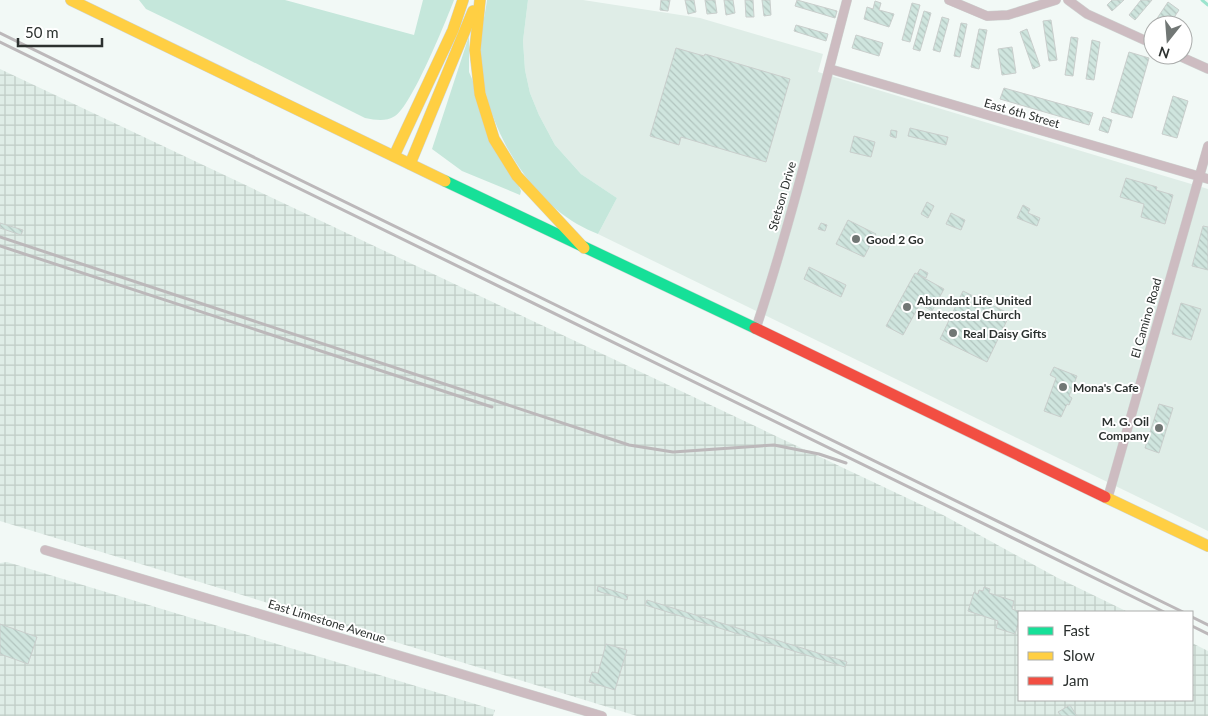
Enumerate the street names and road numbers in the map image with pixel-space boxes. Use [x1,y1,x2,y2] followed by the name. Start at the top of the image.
[982,95,1062,131] street label: East 6th Street
[765,160,799,232] street label: Stetson Drive
[1127,276,1165,360] street label: El Camino Road
[266,596,388,646] street label: East Limestone Avenue

